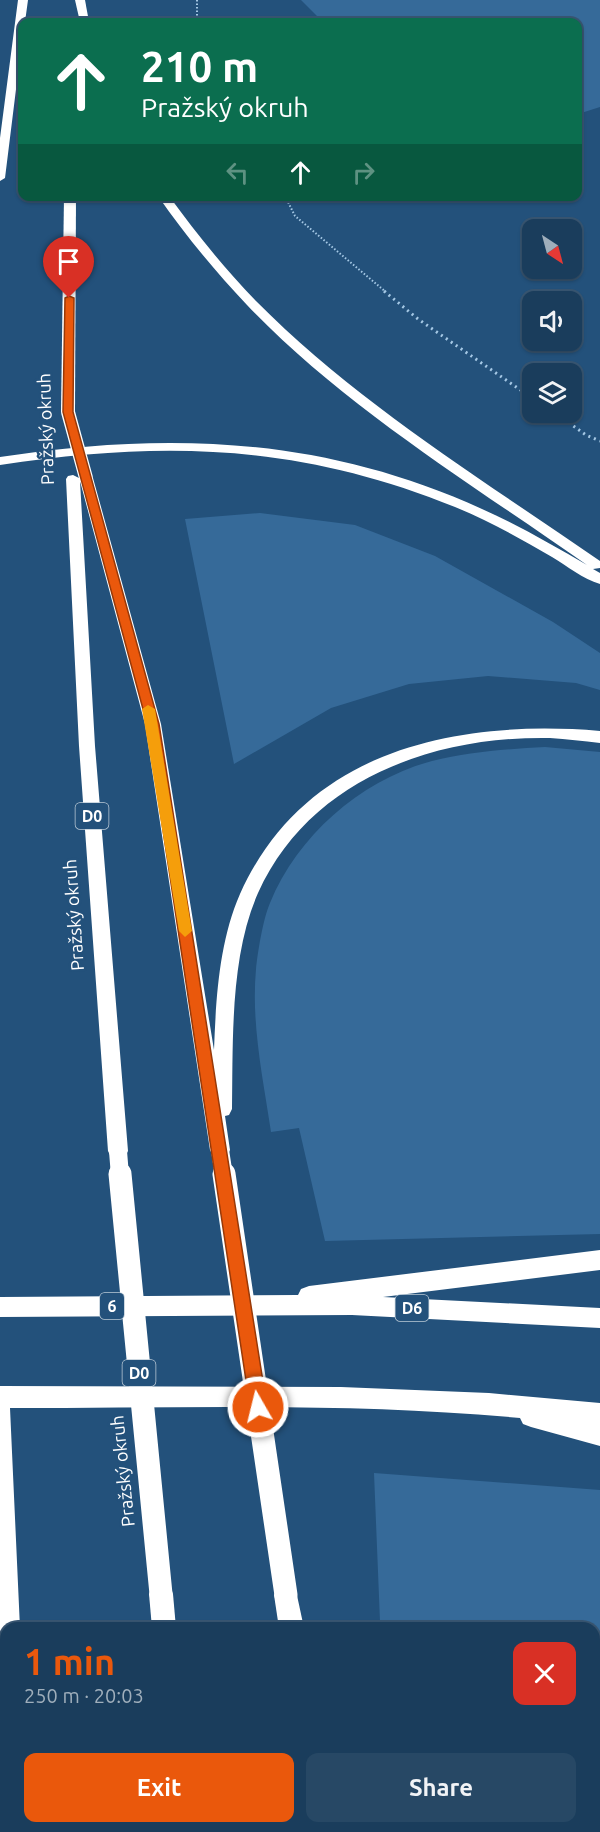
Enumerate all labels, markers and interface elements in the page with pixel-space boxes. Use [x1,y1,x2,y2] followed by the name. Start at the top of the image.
[42,42,120,120] icon: ahead
[141,43,258,90] text: 210 m
[141,92,309,122] text: Pražský okruh
[221,156,254,189] icon: left
[284,156,317,189] icon: ahead
[347,156,380,189] icon: right
[522,219,582,279] north arrow
[522,219,582,423] map controls
[43,236,94,298] pin
[52,245,85,278] icon: arrive
[522,291,582,351] button: sound
[522,363,582,423] button: layers
[33,373,57,485] street label: Pražský okruh
[76,803,109,829] road number: D0
[59,859,87,972] street label: Pražský okruh
[100,1293,124,1319] road number: 6
[396,1295,428,1321] road number: D6
[122,1360,156,1386] road number: D0
[226,1375,290,1439] position arrow
[106,1414,138,1528] street label: Pražský okruh
[24,1641,115,1682] text: 1 min
[513,1642,576,1705] button: close
[24,1684,144,1707] text: 250 m · 20:03
[24,1753,294,1822] button: Exit
[306,1753,576,1822] button: Share

